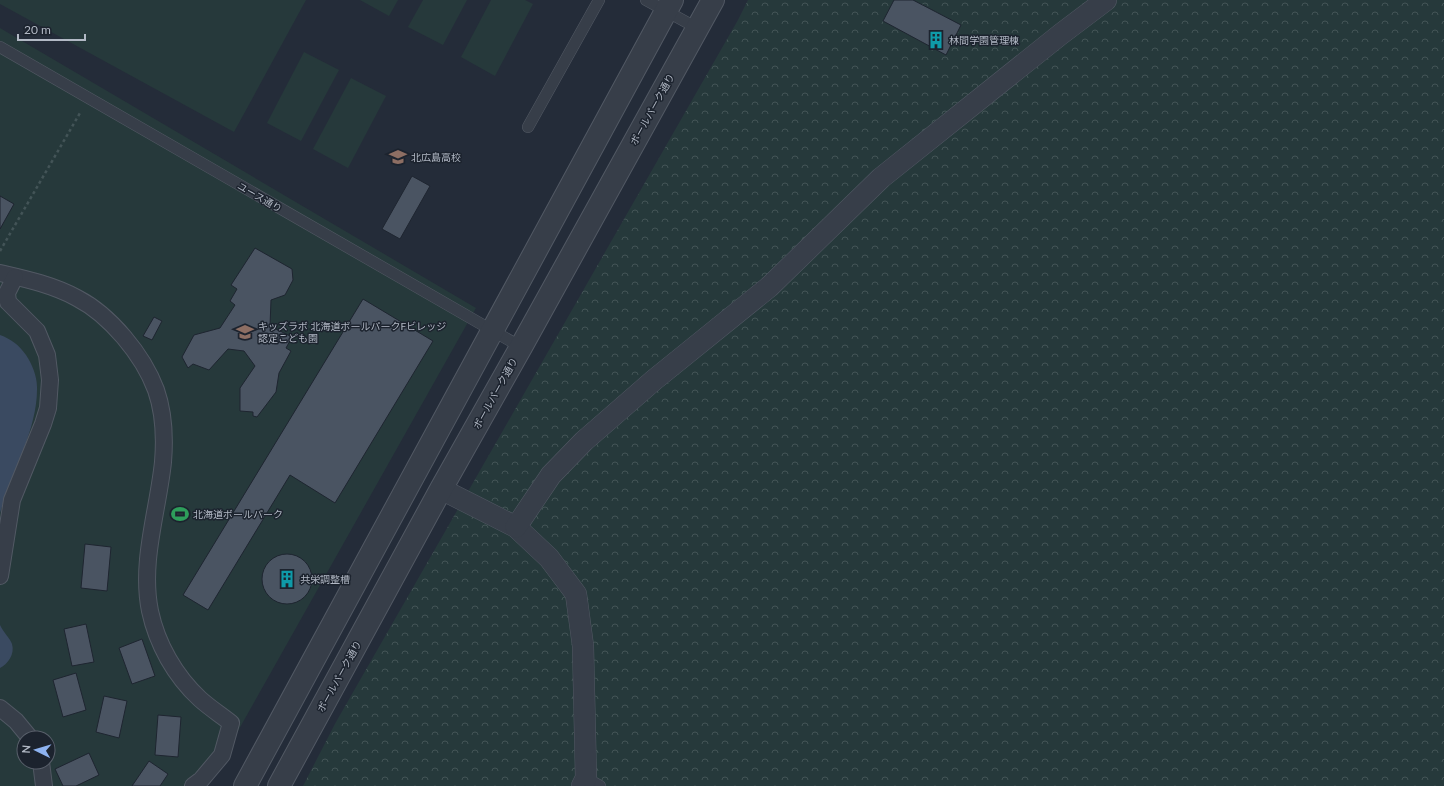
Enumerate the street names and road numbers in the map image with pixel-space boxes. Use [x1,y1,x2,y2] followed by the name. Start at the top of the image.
[627,71,677,147] street label: ボールパーク通り
[236,179,284,215] street label: ユース通り
[470,355,520,431] street label: ボールパーク通り
[314,638,364,714] street label: ボールパーク通り

